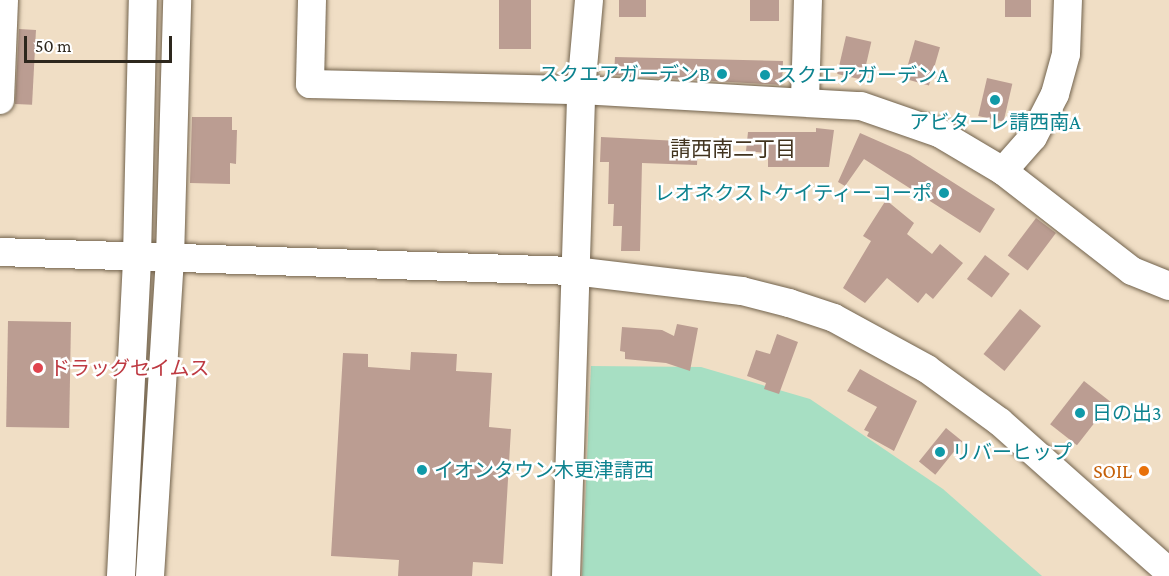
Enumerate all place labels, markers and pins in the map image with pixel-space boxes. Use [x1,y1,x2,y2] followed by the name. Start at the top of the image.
[539,62,710,86] place label: スクエアガーデンB
[777,63,948,87] place label: スクエアガーデンA
[715,67,729,81] marker: スクエアガーデンB
[758,68,772,82] marker: スクエアガーデンA
[988,93,1002,107] marker: アビターレ請西南A
[909,110,1081,134] place label: アビターレ請西南A
[652,181,932,205] place label: レオネクストケイティーコーポ
[937,186,951,200] marker: レオネクストケイティーコーポ
[50,356,210,380] place label: ドラッグセイムス
[31,361,45,375] marker: ドラッグセイムス
[1092,401,1161,425] place label: 日の出3
[1073,406,1087,420] marker: 日の出3
[952,440,1072,464] place label: リバーヒップ
[933,445,947,459] marker: リバーヒップ
[434,458,654,482] place label: イオンタウン木更津請西
[1093,459,1132,483] place label: SOIL
[415,463,429,477] marker: イオンタウン木更津請西
[1137,464,1151,478] marker: SOIL

